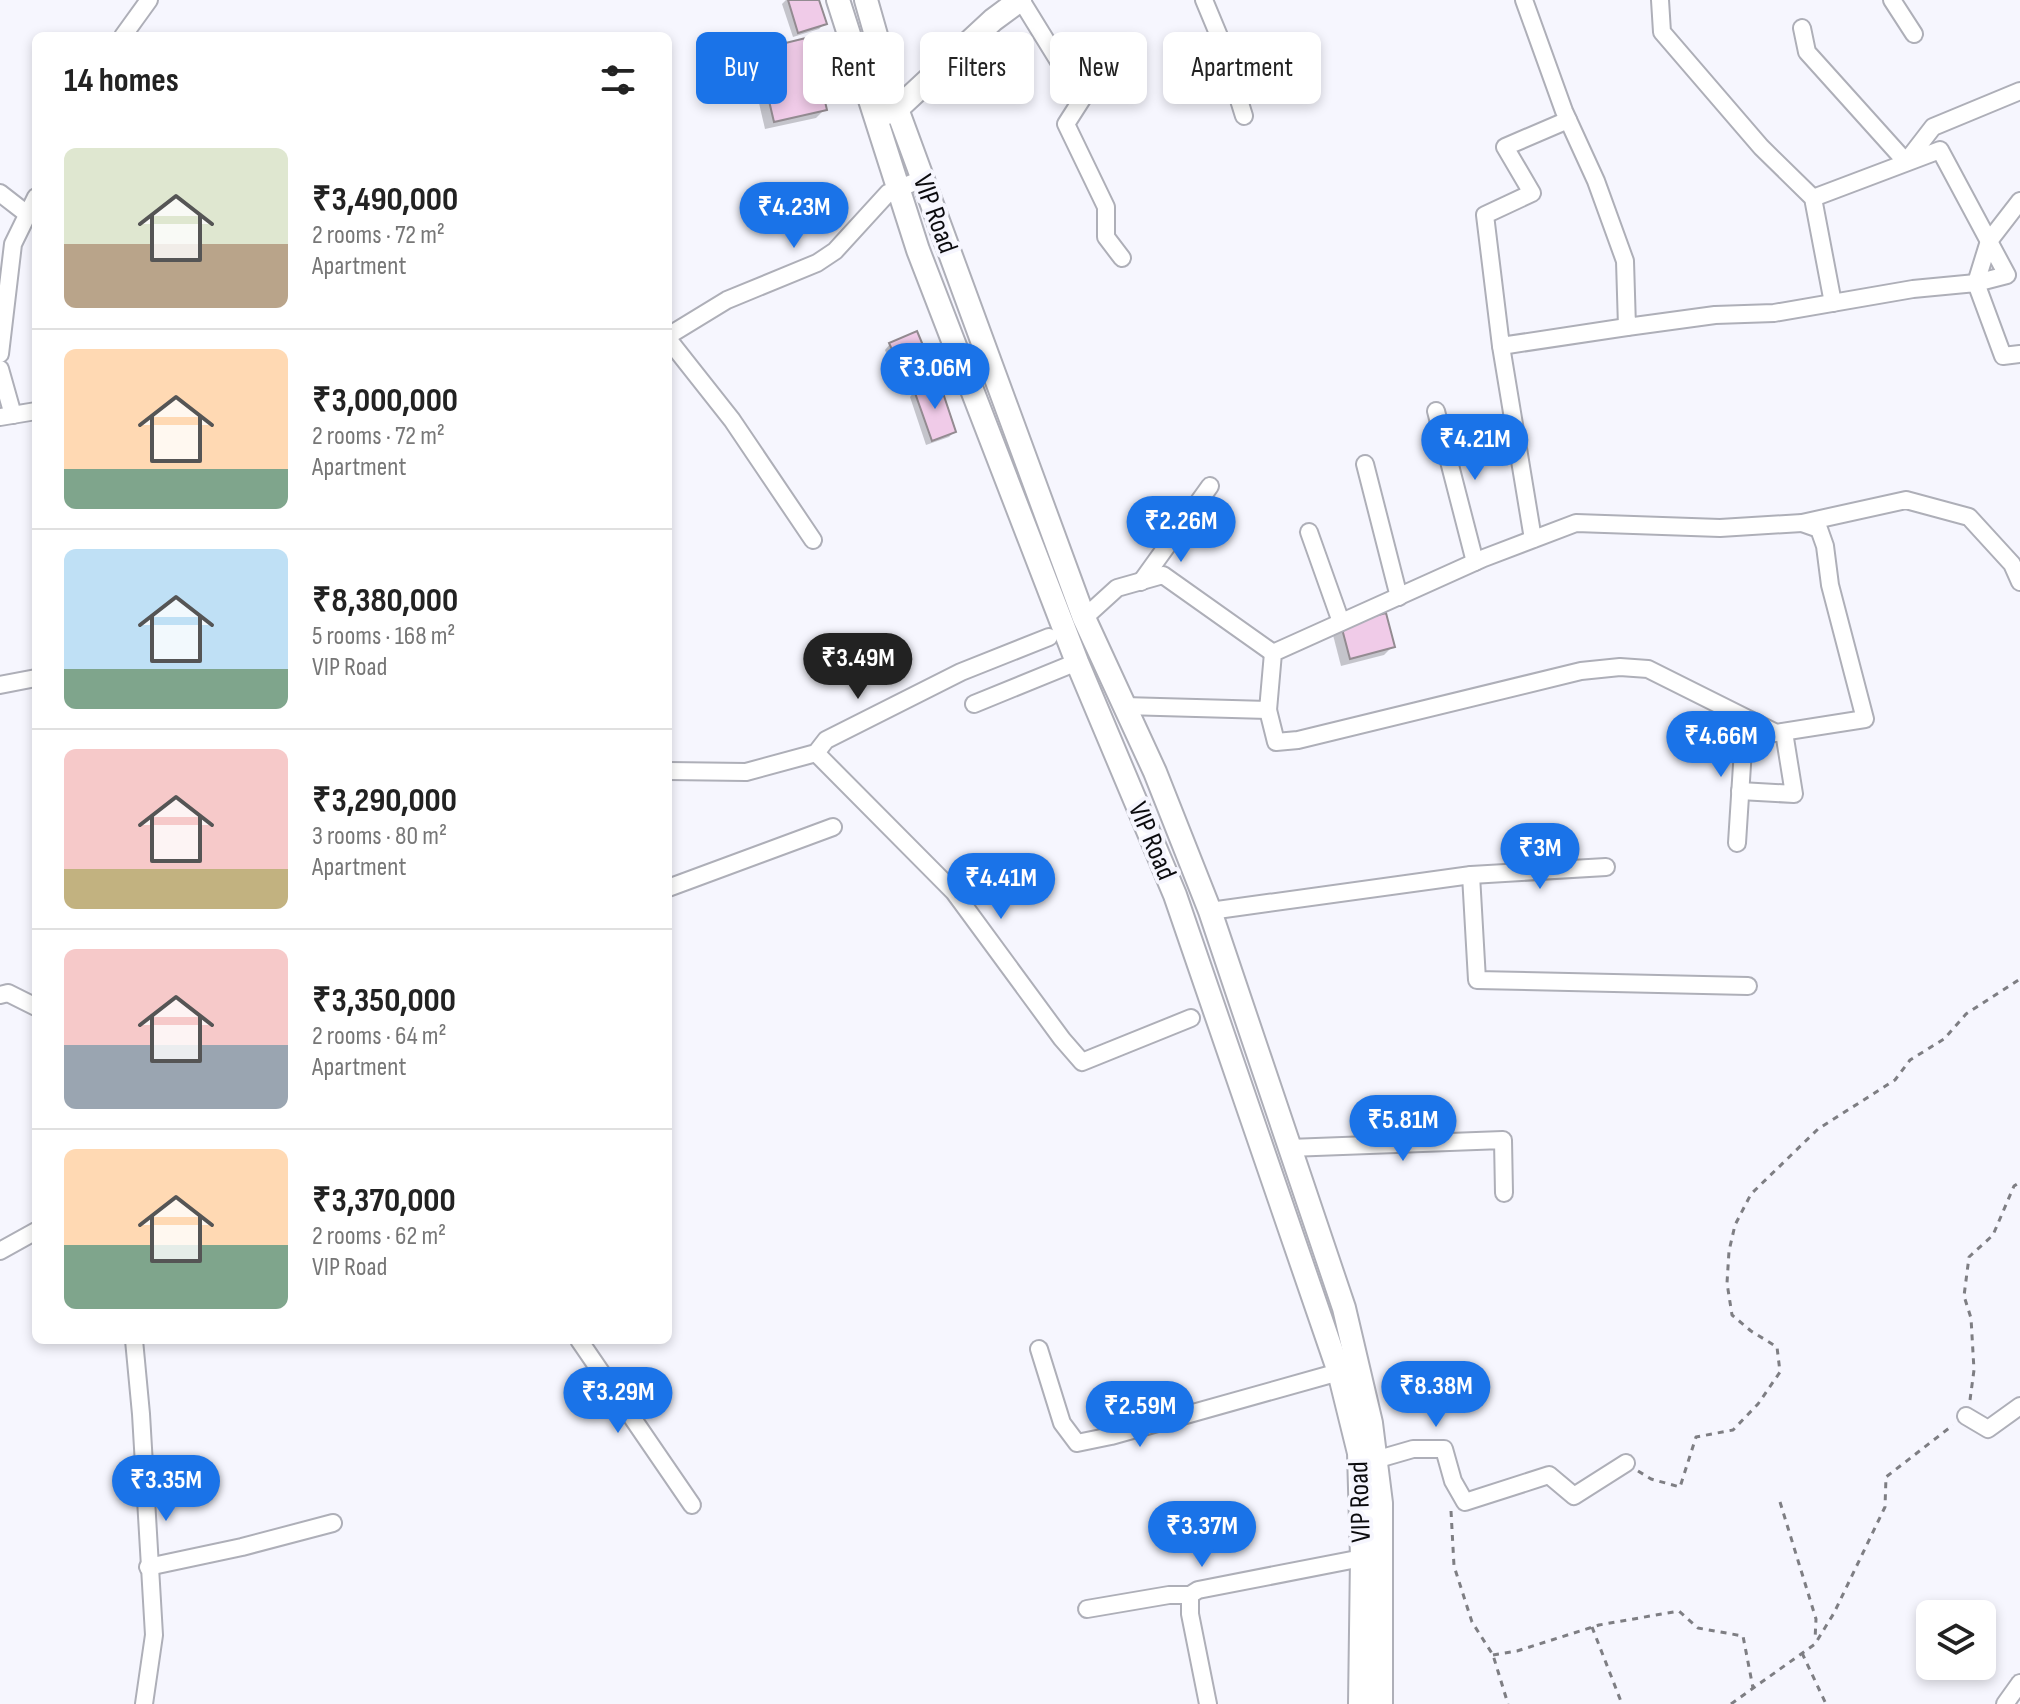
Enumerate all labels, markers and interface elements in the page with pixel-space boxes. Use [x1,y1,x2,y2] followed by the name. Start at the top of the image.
[696,32,787,104] chip: Buy
[803,32,904,104] chip: Rent
[920,32,1034,104] chip: Filters
[1050,32,1147,104] chip: New
[1163,32,1321,104] chip: Apartment
[596,58,640,102] icon: filters
[64,60,179,101] text: 14 homes
[906,170,964,258] street label: VIP Road
[312,179,458,220] text: ₹3,490,000
[128,180,224,276] icon: home
[729,182,859,250] pin: ₹4.23M
[758,192,830,223] text: ₹4.23M
[312,220,445,251] text: 2 rooms · 72 m²
[312,251,406,282] text: Apartment
[870,343,1000,411] pin: ₹3.06M
[899,353,971,384] text: ₹3.06M
[312,380,458,421] text: ₹3,000,000
[128,381,224,477] icon: home
[1410,414,1540,482] pin: ₹4.21M
[312,421,445,452] text: 2 rooms · 72 m²
[1439,424,1511,455] text: ₹4.21M
[312,452,406,483] text: Apartment
[1116,496,1246,564] pin: ₹2.26M
[1145,506,1217,537] text: ₹2.26M
[312,580,458,621] text: ₹8,380,000
[128,581,224,677] icon: home
[312,621,455,652] text: 5 rooms · 168 m²
[793,633,923,701] pin: ₹3.49M
[821,643,895,674] text: ₹3.49M
[312,652,387,683] text: VIP Road
[1656,711,1786,779] pin: ₹4.66M
[1684,721,1758,752] text: ₹4.66M
[312,780,457,821] text: ₹3,290,000
[128,781,224,877] icon: home
[1121,797,1183,885] street label: VIP Road
[312,821,447,852] text: 3 rooms · 80 m²
[1501,823,1579,891] pin: ₹3M
[1519,833,1561,864] text: ₹3M
[312,852,406,883] text: Apartment
[936,853,1066,921] pin: ₹4.41M
[965,863,1037,894] text: ₹4.41M
[312,980,456,1021] text: ₹3,350,000
[128,981,224,1077] icon: home
[312,1021,447,1052] text: 2 rooms · 64 m²
[312,1052,406,1083] text: Apartment
[1338,1095,1468,1163] pin: ₹5.81M
[1367,1105,1439,1136] text: ₹5.81M
[312,1180,456,1221] text: ₹3,370,000
[128,1181,224,1277] icon: home
[312,1221,446,1252] text: 2 rooms · 62 m²
[312,1252,387,1283] text: VIP Road
[1371,1361,1501,1429] pin: ₹8.38M
[553,1367,683,1435] pin: ₹3.29M
[1399,1371,1473,1402] text: ₹8.38M
[581,1377,655,1408] text: ₹3.29M
[1075,1381,1205,1449] pin: ₹2.59M
[1104,1391,1176,1422] text: ₹2.59M
[101,1455,231,1523] pin: ₹3.35M
[1342,1461,1378,1543] street label: VIP Road
[130,1465,202,1496] text: ₹3.35M
[1137,1501,1267,1569] pin: ₹3.37M
[1166,1511,1238,1542] text: ₹3.37M
[1916,1600,1996,1680] map controls
[1916,1600,1996,1680] button: layers

